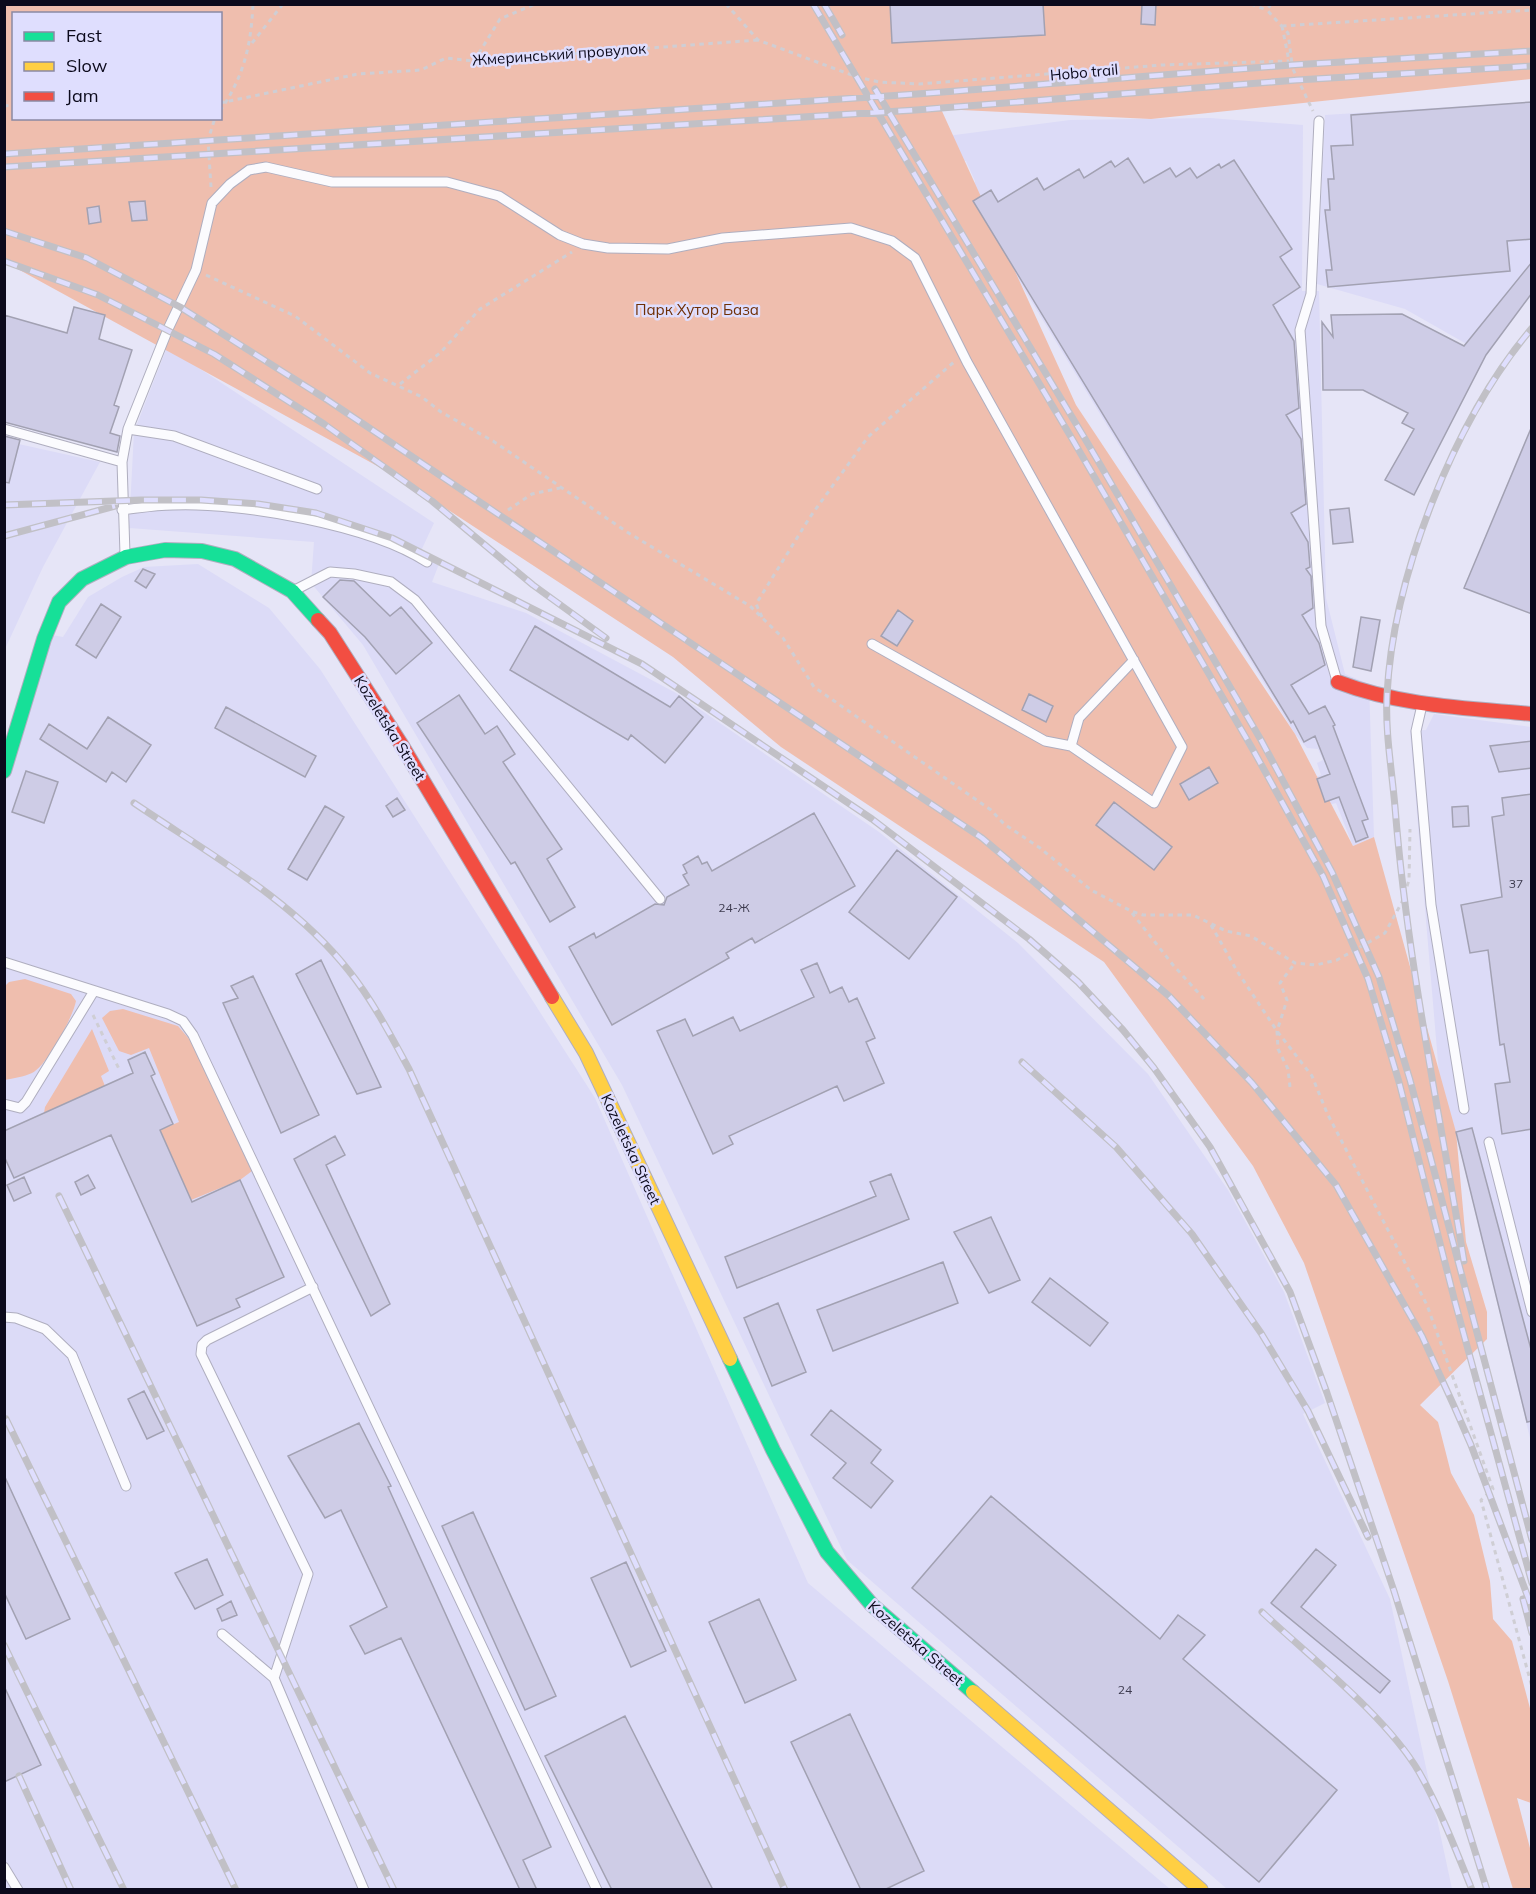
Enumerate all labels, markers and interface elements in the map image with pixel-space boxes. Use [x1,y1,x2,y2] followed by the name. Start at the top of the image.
[12,12,222,120] legend
[66,24,102,47] text: Fast
[471,38,648,70] street label: Жмеринський провулок
[66,54,108,77] text: Slow
[1049,60,1119,84] street label: Hobo trail
[66,84,99,107] text: Jam
[635,300,759,319] park label: Парк Хутор База
[350,672,430,784] street label: Kozeletska Street
[1509,876,1523,891] house number: 37
[718,900,750,915] house number: 24-Ж
[597,1091,665,1207] street label: Kozeletska Street
[864,1596,968,1690] street label: Kozeletska Street
[1118,1682,1132,1697] house number: 24

